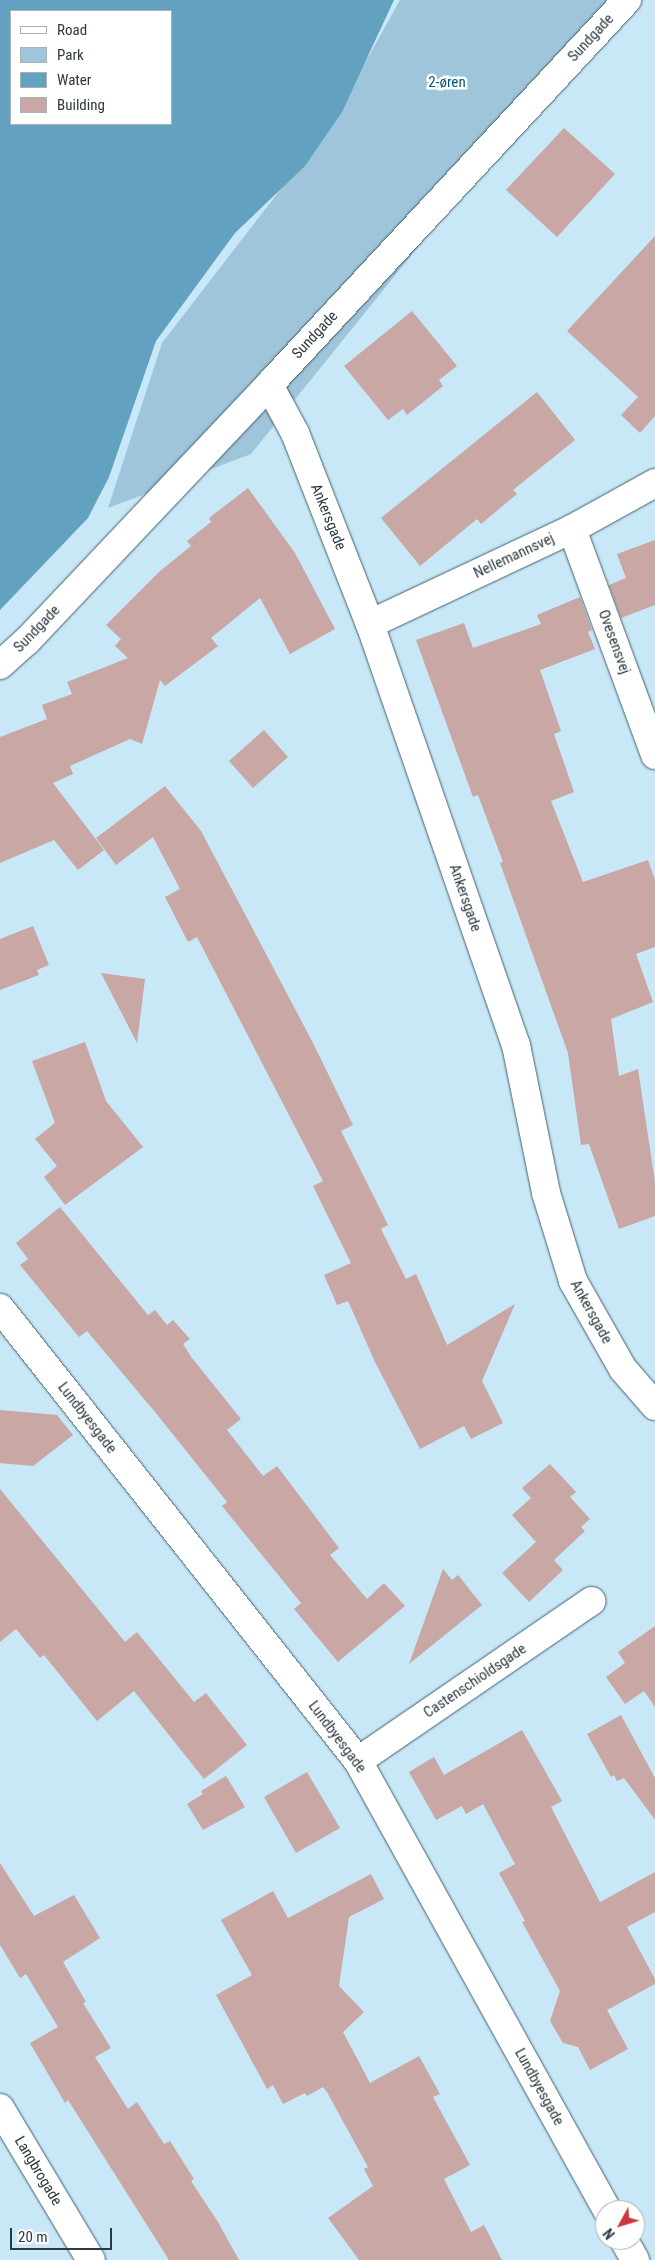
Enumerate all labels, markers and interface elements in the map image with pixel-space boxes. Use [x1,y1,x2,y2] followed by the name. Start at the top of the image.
[10,10,172,125] legend
[564,10,618,66] street label: Sundgade
[57,21,87,39] text: Road
[57,46,84,64] text: Park
[57,71,91,89] text: Water
[428,74,466,92] park label: 2-øren
[57,96,105,114] text: Building
[288,307,342,363] street label: Sundgade
[307,481,349,553] street label: Ankersgade
[471,530,557,582] street label: Nellemannsvej
[10,602,64,656] street label: Sundgade
[594,607,634,677] street label: Ovesensvej
[445,862,485,934] street label: Ankersgade
[566,1277,616,1347] street label: Ankersgade
[54,1379,120,1457] street label: Lundbyesgade
[420,1640,530,1722] street label: Castenschioldsgade
[304,1698,370,1776] street label: Lundbyesgade
[510,2045,568,2129] street label: Lundbyesgade
[10,2133,66,2209] street label: Langbrogade
[595,2200,645,2250] north arrow
[12,2218,115,2250] scale bar
[600,2225,618,2242] text: N
[18,2228,48,2246] text: 20 m

